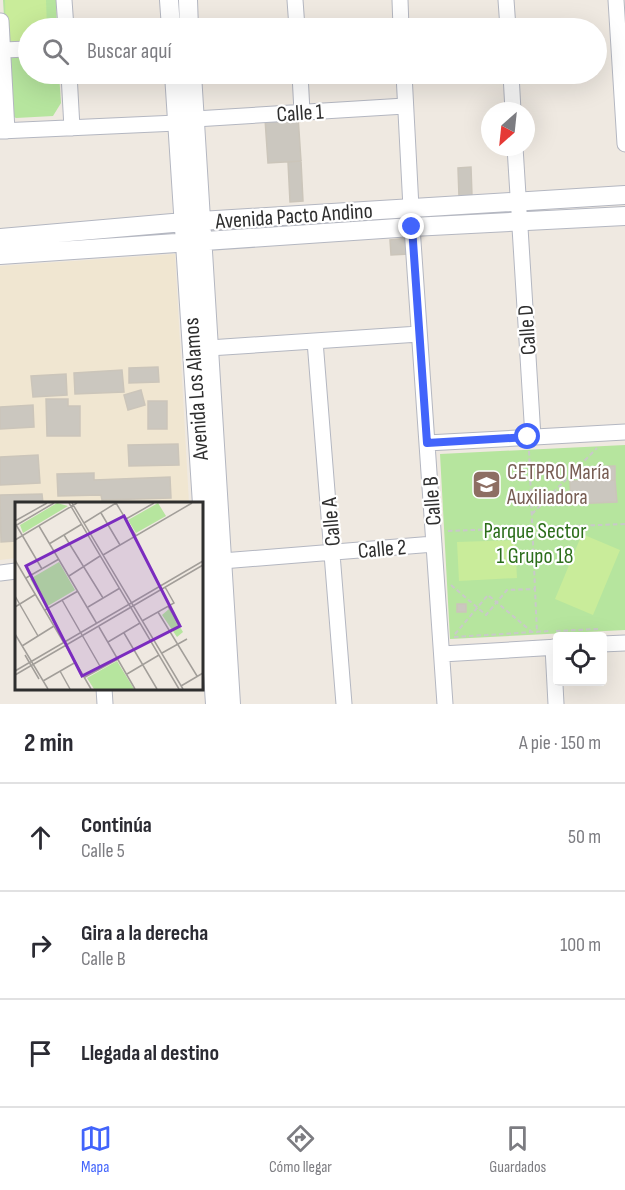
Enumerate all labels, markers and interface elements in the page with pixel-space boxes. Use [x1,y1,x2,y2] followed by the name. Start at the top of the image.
[18,18,607,84] search box
[39,35,72,68] icon: search
[87,38,172,65] text: Buscar aquí
[276,98,325,129] street label: Calle 1
[481,102,535,156] north arrow
[214,198,374,236] street label: Avenida Pacto Andino
[398,213,424,239] route end
[512,304,543,356] street label: Calle D
[178,317,215,462] street label: Avenida Los Alamos
[514,423,540,449] route start
[506,459,610,511] place label: CETPRO María Auxiliadora
[470,468,502,500] school or university icon: CETPRO María Auxiliadora
[417,475,448,526] street label: Calle B
[316,496,347,547] street label: Calle A
[15,502,202,689] inset map
[483,518,587,570] park label: Parque Sector 1 Grupo 18
[357,534,407,565] street label: Calle 2
[553,632,607,686] map controls
[553,632,607,686] button: locate
[24,728,74,759] text: 2 min
[519,731,601,755] text: A pie · 150 m
[81,812,152,839] text: Continúa
[24,821,57,854] icon: ahead
[568,825,601,849] text: 50 m
[81,839,125,863] text: Calle 5
[81,920,208,947] text: Gira a la derecha
[24,929,57,962] icon: right
[560,933,601,957] text: 100 m
[81,947,126,971] text: Calle B
[24,1037,57,1070] icon: arrive
[81,1040,219,1067] text: Llegada al destino
[79,1122,112,1177] tab: Mapa
[269,1122,332,1177] tab: Cómo llegar
[489,1122,546,1177] tab: Guardados

